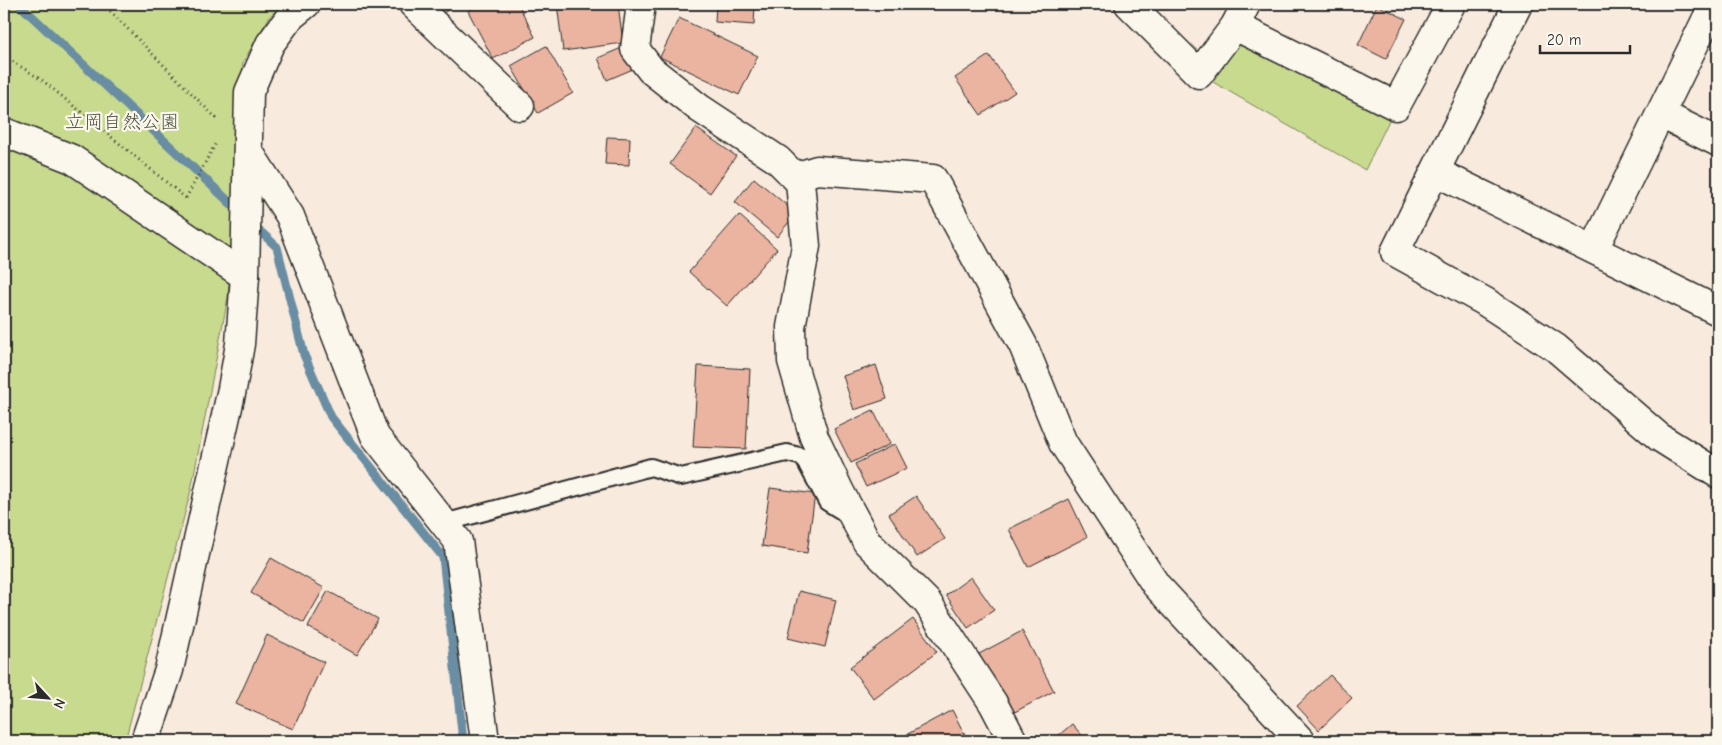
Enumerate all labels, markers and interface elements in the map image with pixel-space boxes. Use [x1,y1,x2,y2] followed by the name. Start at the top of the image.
[1540,22,1630,54] scale bar
[1547,31,1581,49] text: 20 m
[65,111,179,133] park label: 立岡自然公園
[22,672,72,722] north arrow
[50,696,69,711] text: N

